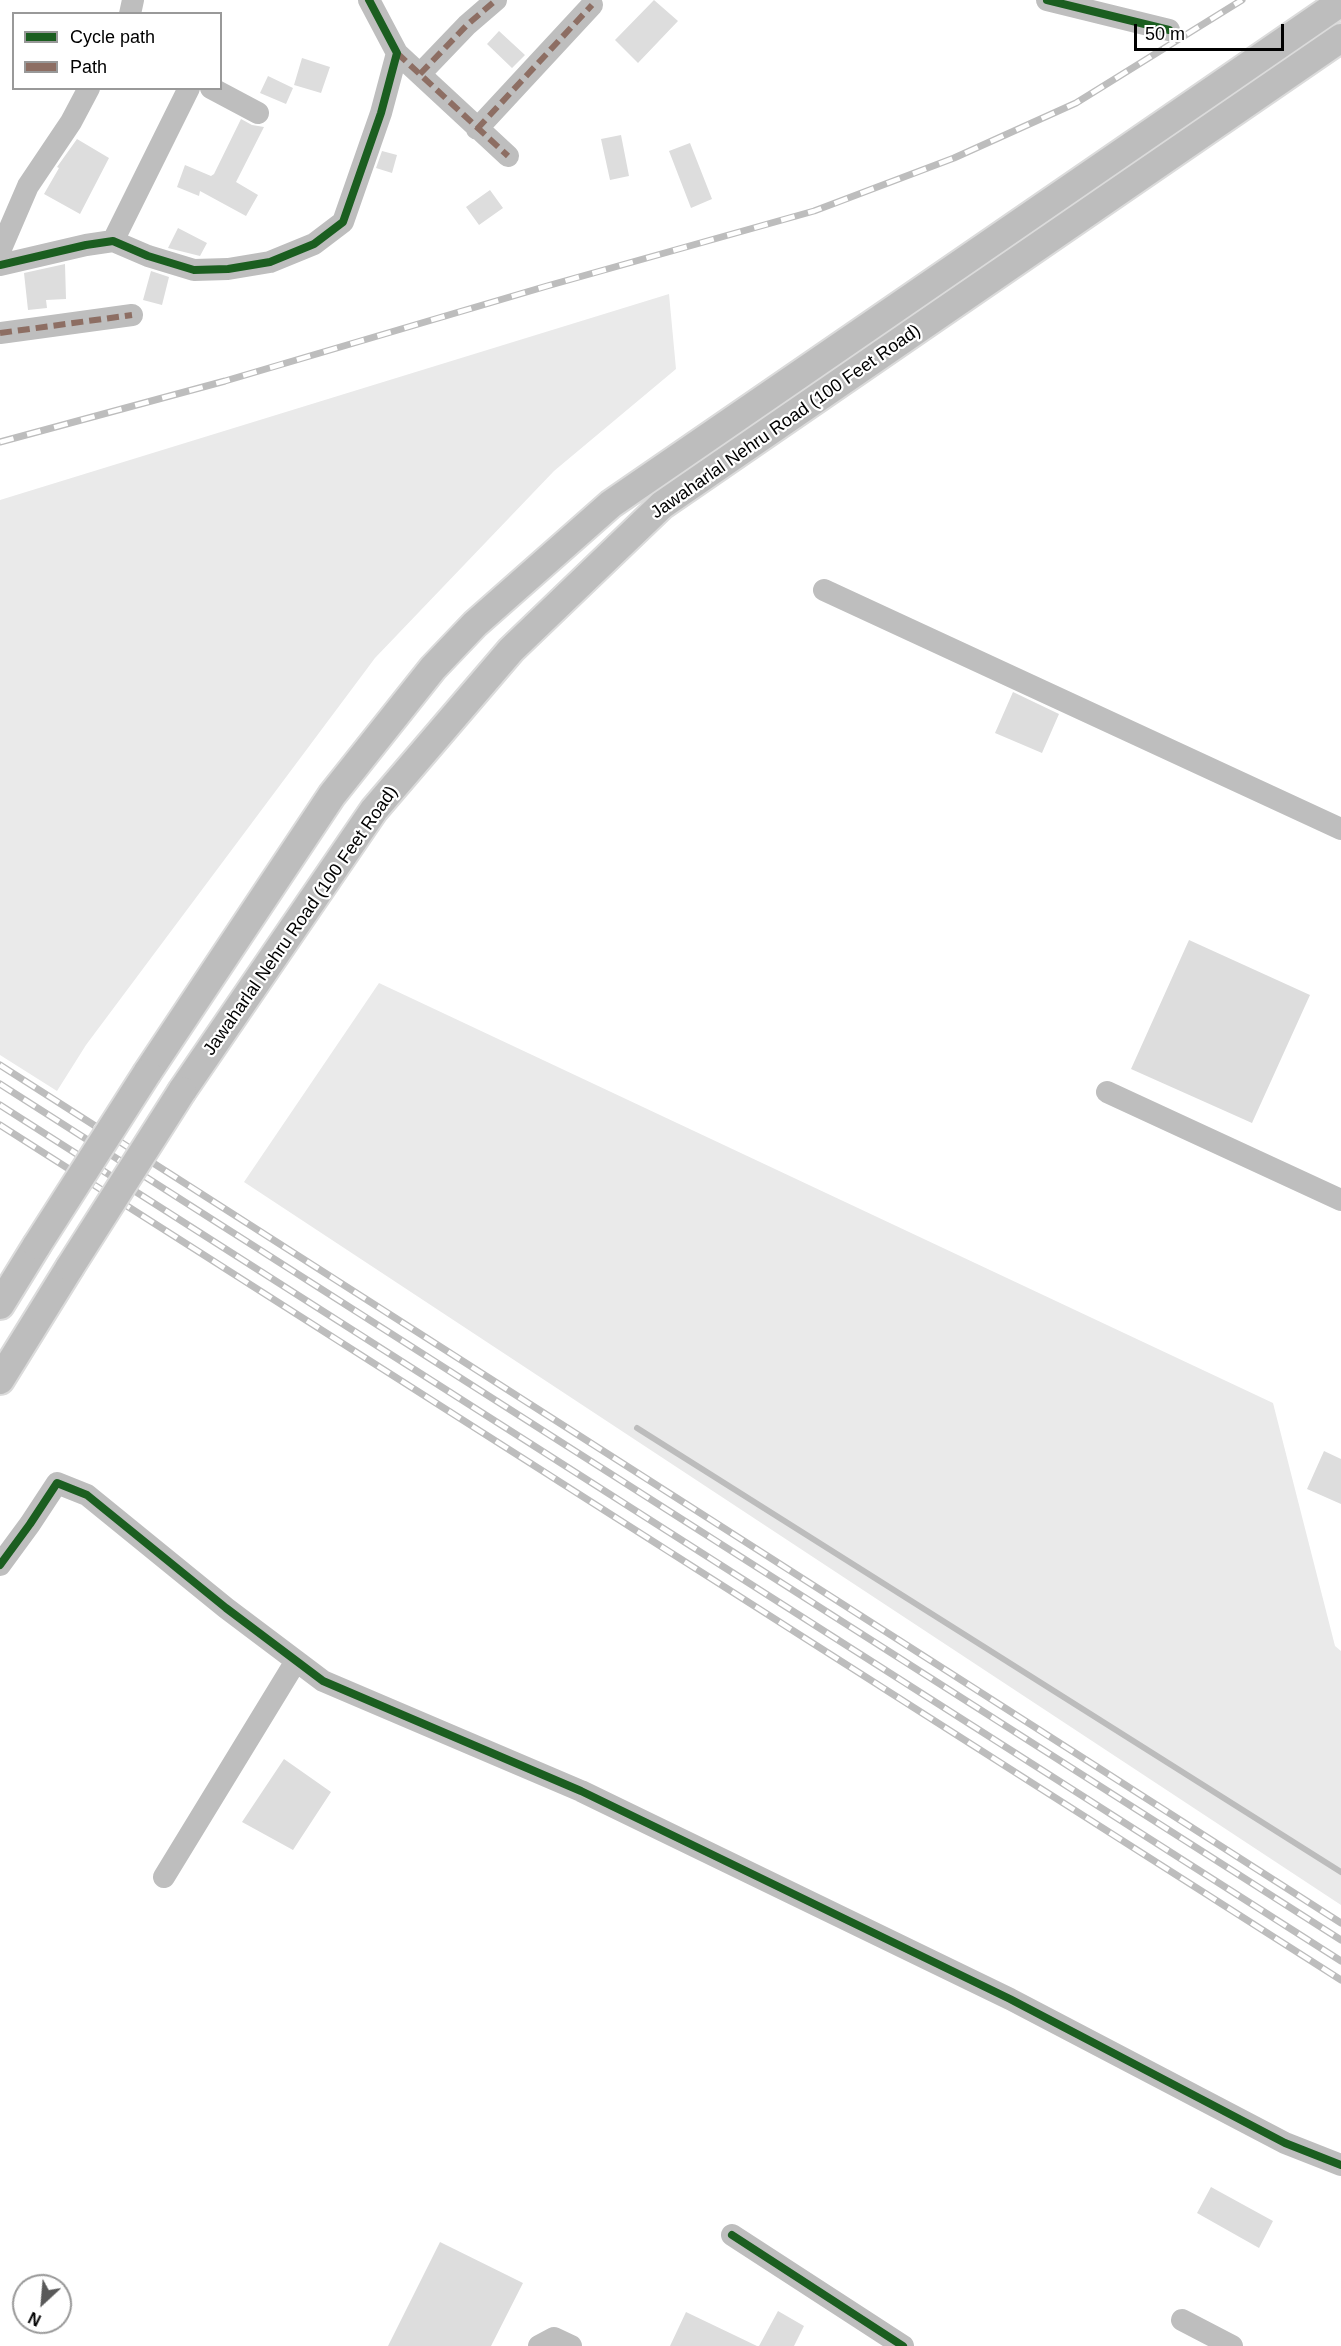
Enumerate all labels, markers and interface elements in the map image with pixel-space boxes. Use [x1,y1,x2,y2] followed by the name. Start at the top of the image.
[12,12,222,90] legend
[1137,12,1287,50] scale bar
[1145,24,1185,44] text: 50 m
[70,27,155,47] text: Cycle path
[70,57,107,77] text: Path
[647,320,925,524] street label: Jawaharlal Nehru Road (100 Feet Road)
[199,782,403,1060] street label: Jawaharlal Nehru Road (100 Feet Road)
[12,2274,72,2334] north arrow
[26,2309,44,2329] text: N

